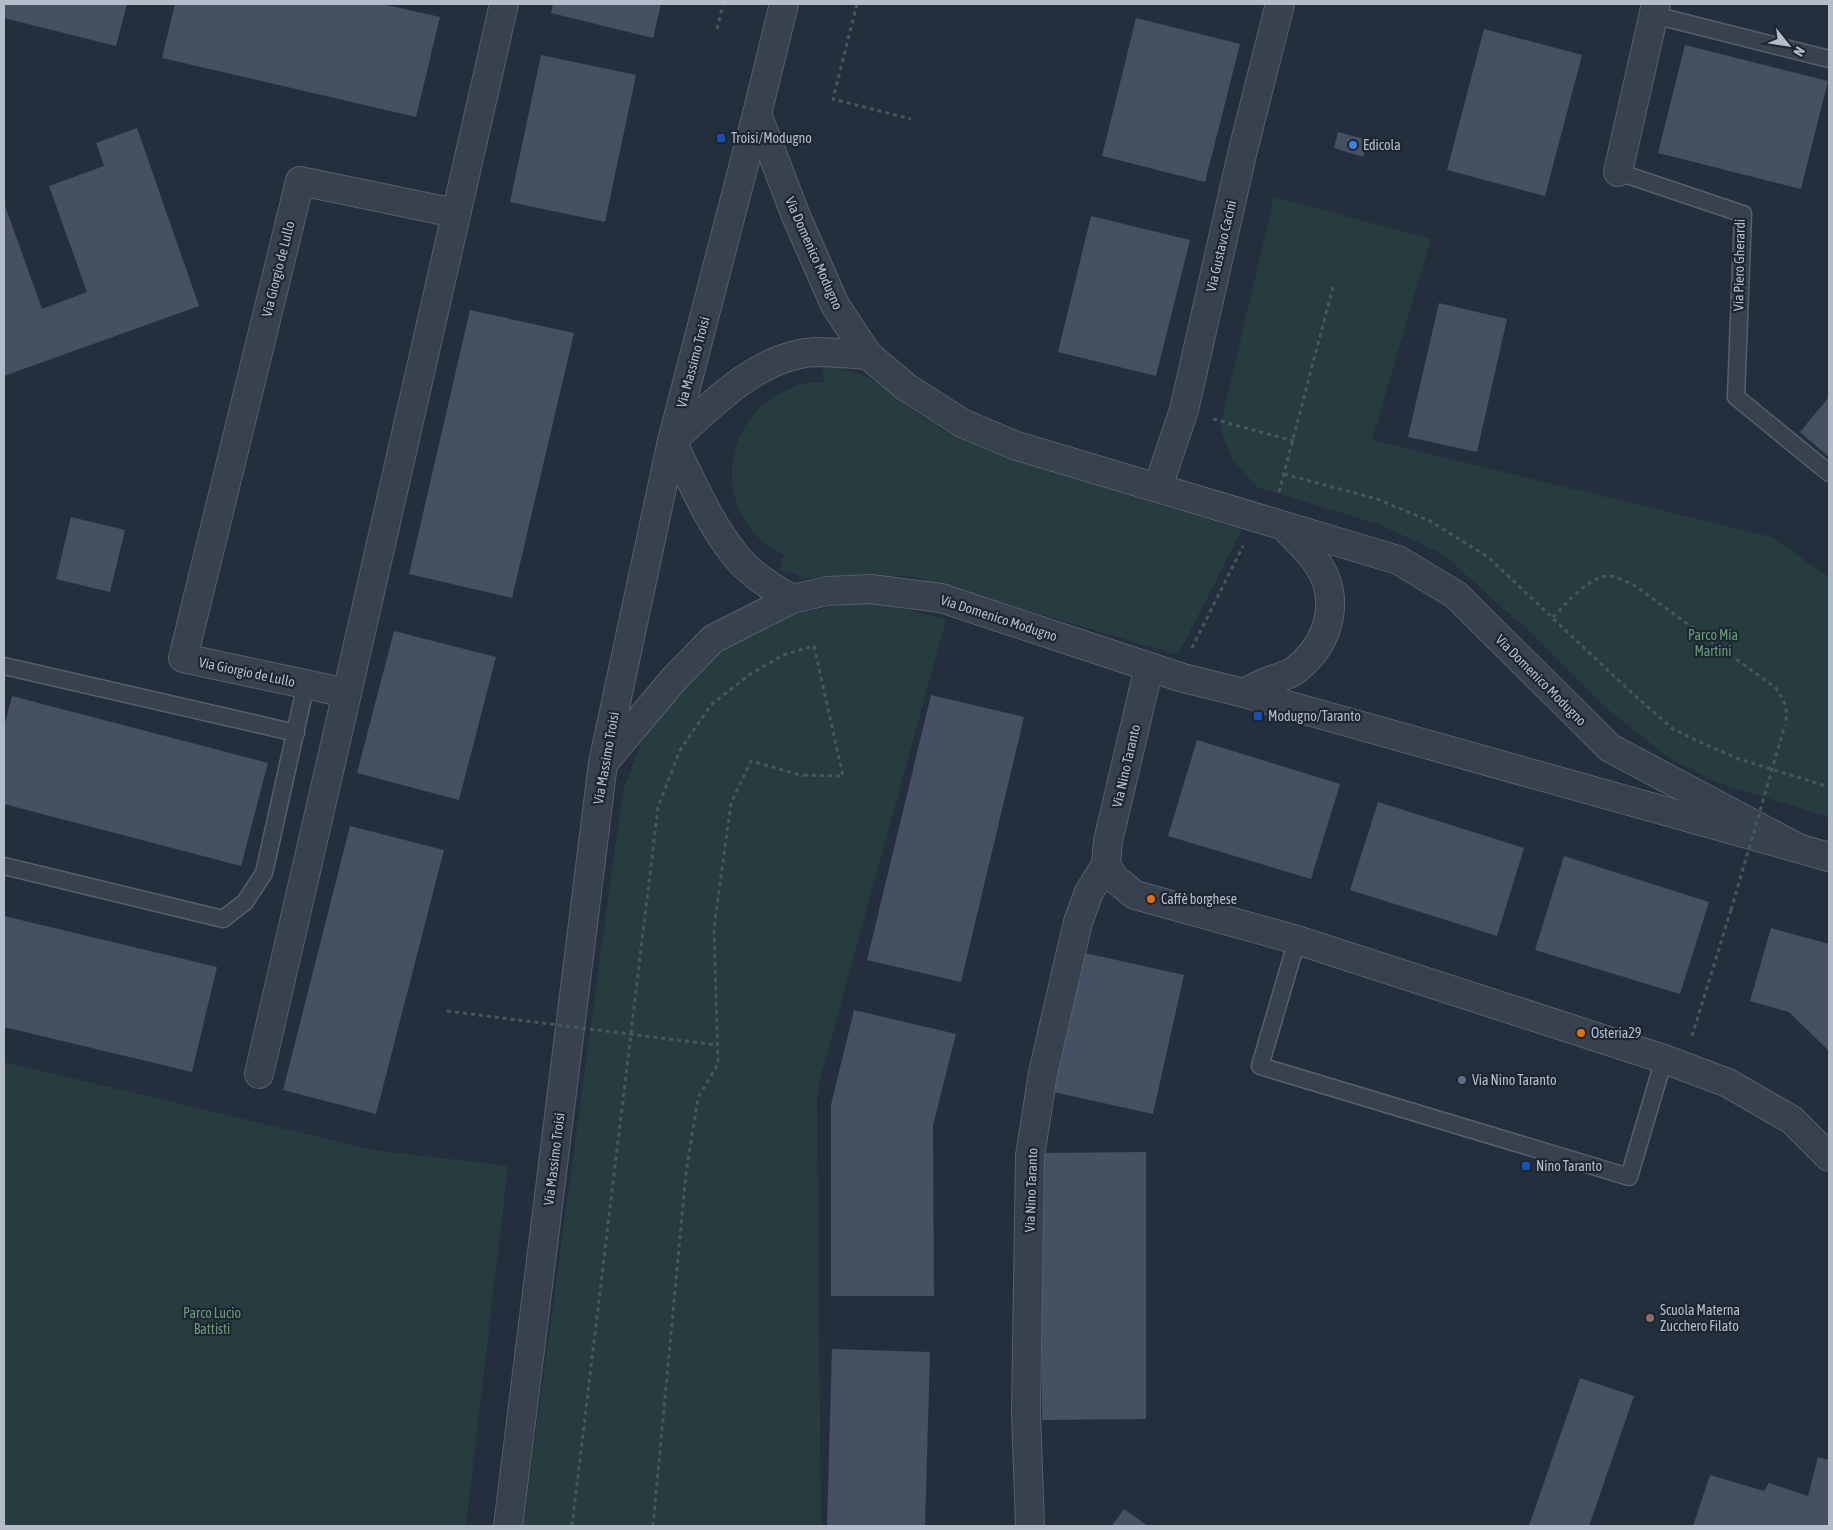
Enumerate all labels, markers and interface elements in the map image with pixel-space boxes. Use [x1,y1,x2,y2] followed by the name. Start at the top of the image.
[1763,20,1813,70] north arrow
[1790,44,1808,59] text: N
[731,130,812,146] place label: Troisi/Modugno
[715,132,727,144] marker: Troisi/Modugno
[1363,137,1401,153] place label: Edicola
[1347,139,1359,151] marker: Edicola
[782,194,846,312] street label: Via Domenico Modugno
[1203,199,1239,293] street label: Via Gustavo Cacini
[258,219,298,319] street label: Via Giorgio de Lullo
[1730,219,1748,311] street label: Via Piero Gherardi
[673,315,713,409] street label: Via Massimo Troisi
[939,592,1059,644] street label: Via Domenico Modugno
[1688,627,1738,659] park label: Parco Mia Martini
[1492,631,1590,729] street label: Via Domenico Modugno
[197,654,297,690] street label: Via Giorgio de Lullo
[1268,708,1361,724] place label: Modugno/Taranto
[1252,710,1264,722] marker: Modugno/Taranto
[590,711,622,805] street label: Via Massimo Troisi
[1109,723,1143,809] street label: Via Nino Taranto
[1161,891,1237,907] place label: Caffè borghese
[1145,893,1157,905] marker: Caffè borghese
[1591,1025,1641,1041] place label: Osteria29
[1575,1027,1587,1039] marker: Osteria29
[1472,1072,1557,1088] place label: Via Nino Taranto
[1456,1074,1468,1086] marker: Via Nino Taranto
[540,1112,568,1206] street label: Via Massimo Troisi
[1022,1147,1040,1233] street label: Via Nino Taranto
[1536,1158,1602,1174] place label: Nino Taranto
[1520,1160,1532,1172] marker: Nino Taranto
[1660,1302,1740,1334] place label: Scuola Materna Zucchero Filato
[183,1305,241,1337] park label: Parco Lucio Battisti
[1644,1312,1656,1324] marker: Scuola Materna Zucchero Filato

